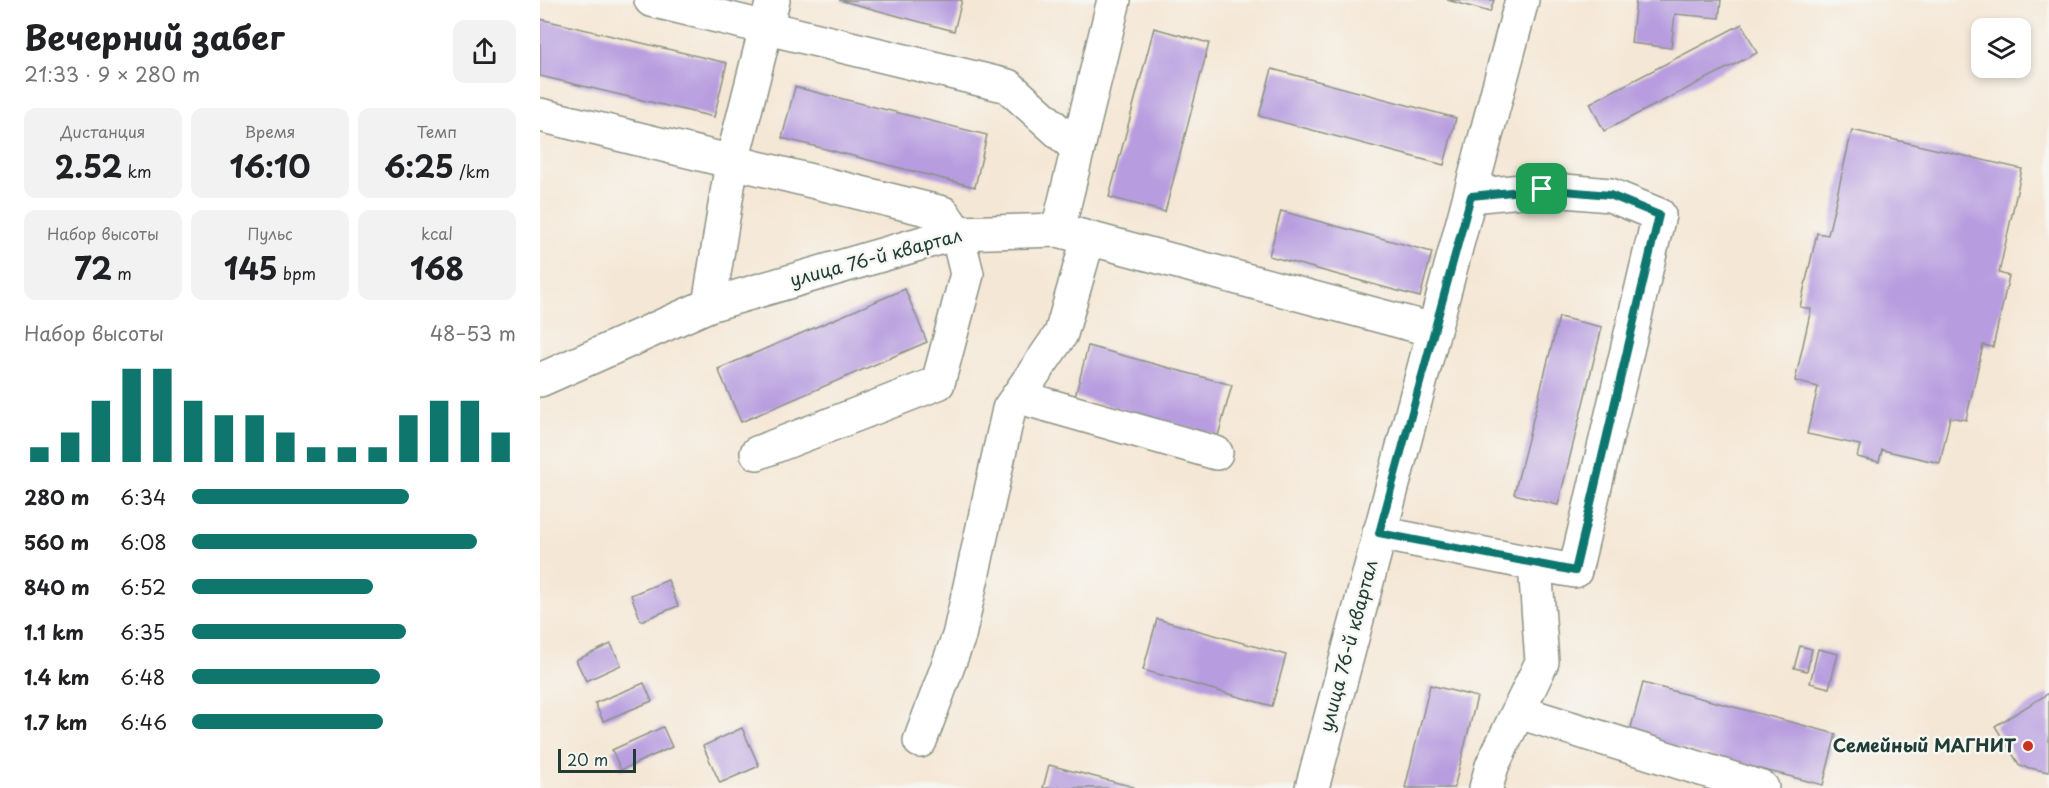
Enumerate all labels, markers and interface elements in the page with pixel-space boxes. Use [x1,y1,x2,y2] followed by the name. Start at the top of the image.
[24,11,284,61] text: Вечерний забег
[1971,18,2031,78] map controls
[1971,18,2031,78] button: layers
[453,20,516,83] button: share
[24,59,200,89] text: 21:33 · 9 × 280 m
[61,119,145,143] text: Дистанция
[244,119,296,143] text: Время
[417,119,457,143] text: Темп
[55,143,122,188] text: 2.52
[230,143,310,188] text: 16:10
[384,143,454,188] text: 6:25
[122,159,152,183] text: km
[454,159,490,183] text: /km
[1516,163,1567,214] pin
[1525,172,1558,205] icon: arrive
[47,221,159,245] text: Набор высоты
[247,221,293,245] text: Пульс
[421,221,453,245] text: kcal
[787,221,965,293] street label: улица 76-й квартал
[74,245,112,290] text: 72
[224,245,278,290] text: 145
[410,245,464,290] text: 168
[112,261,132,285] text: m
[278,261,316,285] text: bpm
[24,318,164,348] text: Набор высоты
[430,318,516,348] text: 48–53 m
[24,482,89,512] text: 280 m
[120,482,166,512] text: 6:34
[24,527,89,557] text: 560 m
[120,527,167,557] text: 6:08
[1312,557,1384,735] street label: улица 76-й квартал
[24,572,90,602] text: 840 m
[120,572,166,602] text: 6:52
[24,617,84,647] text: 1.1 km
[120,617,165,647] text: 6:35
[24,662,90,692] text: 1.4 km
[120,662,165,692] text: 6:48
[24,707,87,737] text: 1.7 km
[120,707,167,737] text: 6:46
[1833,731,2016,758] place label: Семейный МАГНИТ
[2021,739,2035,753] marker: Семейный МАГНИТ
[558,746,636,774] scale bar
[567,747,608,771] text: 20 m

